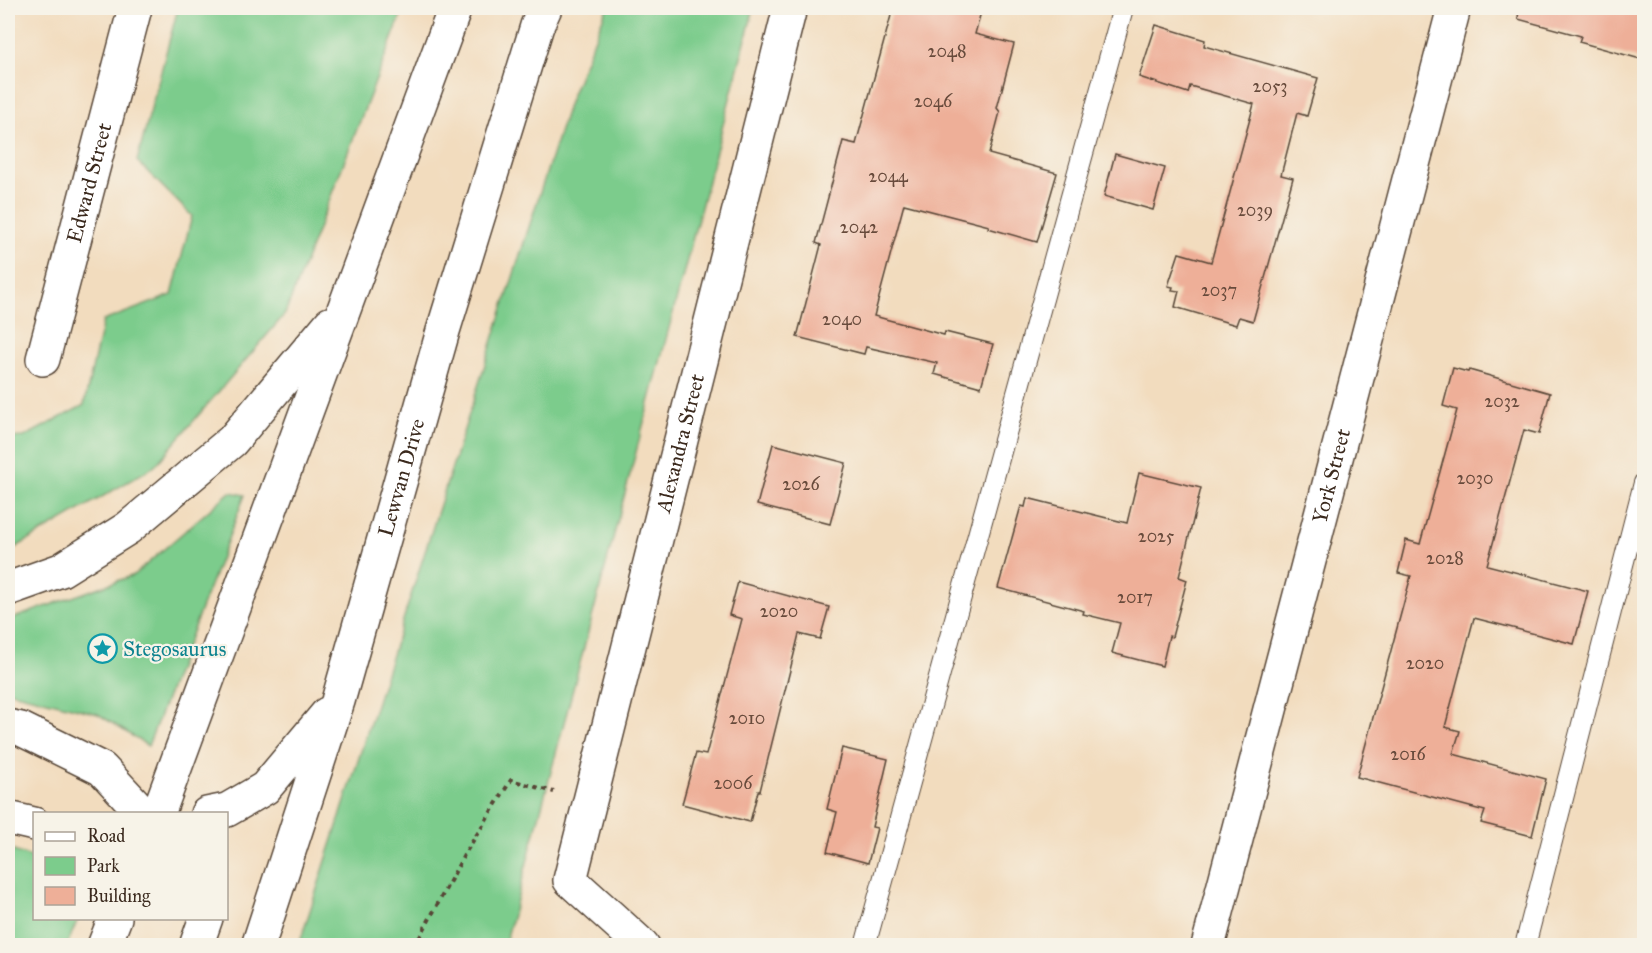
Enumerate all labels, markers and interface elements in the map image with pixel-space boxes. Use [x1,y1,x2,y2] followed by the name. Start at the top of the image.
[928,40,966,62] house number: 2048
[1253,75,1287,97] house number: 2053
[914,90,953,112] house number: 2046
[61,120,117,246] street label: Edward Street
[868,165,909,187] house number: 2044
[1237,199,1273,221] house number: 2039
[840,216,878,238] house number: 2042
[1201,279,1237,301] house number: 2037
[822,308,862,330] house number: 2040
[650,370,710,516] street label: Alexandra Street
[1484,390,1520,412] house number: 2032
[372,415,431,540] street label: Lewvan Drive
[1306,425,1356,526] street label: York Street
[1456,467,1494,489] house number: 2030
[782,473,820,495] house number: 2026
[1138,525,1175,547] house number: 2025
[1426,547,1464,569] house number: 2028
[1117,586,1153,608] house number: 2017
[760,600,798,622] house number: 2020
[86,633,118,665] place icon: Stegosaurus
[123,636,226,662] place label: Stegosaurus
[1406,652,1444,674] house number: 2020
[729,707,765,729] house number: 2010
[1390,743,1427,765] house number: 2016
[713,772,753,794] house number: 2006
[33,812,228,920] legend
[87,825,125,847] text: Road
[87,855,120,877] text: Park
[87,885,151,908] text: Building

